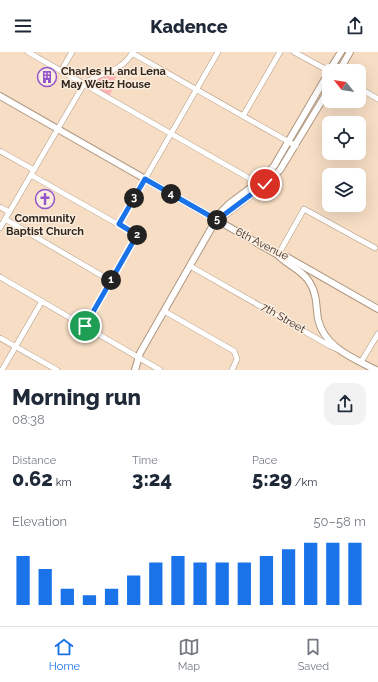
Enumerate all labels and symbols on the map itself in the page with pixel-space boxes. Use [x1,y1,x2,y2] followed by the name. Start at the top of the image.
[322,64,366,108] north arrow
[61,65,166,91] place label: Charles H. and Lena May Weitz House
[36,66,58,88] building icon: Charles H. and Lena May Weitz House
[248,167,282,201] pin
[161,184,181,204] pin: 4
[34,188,56,210] church icon: Community Baptist Church
[124,188,144,208] pin: 3
[207,210,227,230] pin: 5
[6,212,84,238] place label: Community Baptist Church
[127,225,147,245] pin: 2
[233,225,291,263] street label: 6th Avenue
[101,270,121,290] pin: 1
[258,300,308,336] street label: 7th Street
[68,309,102,343] pin

